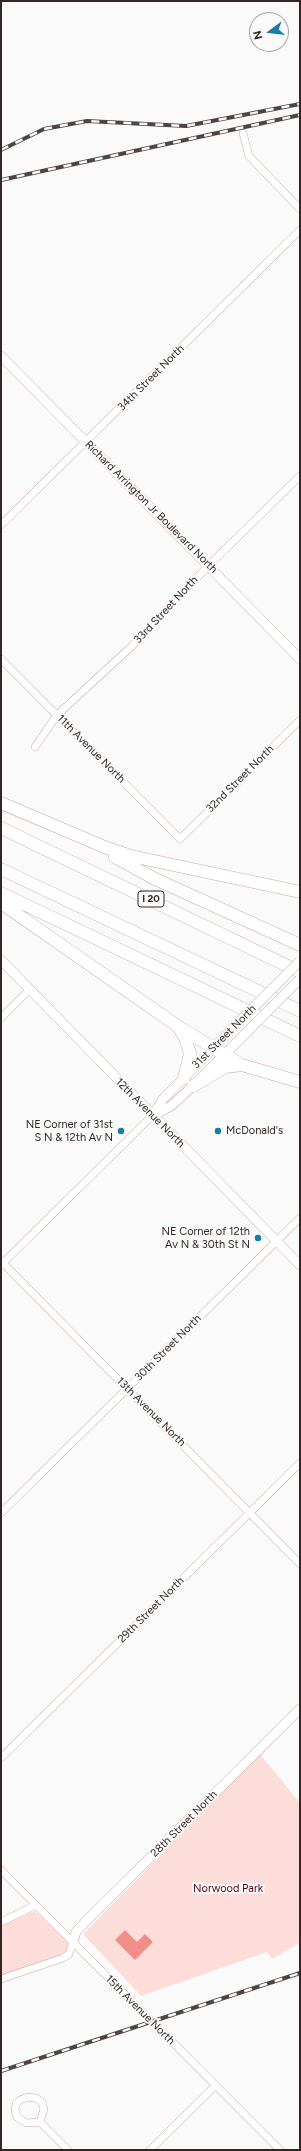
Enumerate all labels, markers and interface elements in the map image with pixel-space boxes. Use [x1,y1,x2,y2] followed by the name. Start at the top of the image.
[249,12,289,52] north arrow
[251,29,265,41] text: N
[115,342,187,414] street label: 34th Street North
[82,438,220,576] street label: Richard Arrington Jr Boulevard North
[131,574,201,646] street label: 33rd Street North
[54,712,128,786] street label: 11th Avenue North
[204,743,276,815] street label: 32nd Street North
[138,891,164,907] road number: I 20
[189,1002,259,1072] street label: 31st Street North
[113,1076,187,1150] street label: 12th Avenue North
[26,1118,113,1144] place label: NE Corner of 31st S N & 12th Av N
[226,1124,283,1138] place label: McDonald's
[116,1126,126,1136] marker: NE Corner of 31st S N & 12th Av N
[213,1126,223,1136] marker: McDonald's
[162,1225,250,1251] place label: NE Corner of 12th Av N & 30th St N
[253,1233,263,1243] marker: NE Corner of 12th Av N & 30th St N
[132,1312,204,1384] street label: 30th Street North
[114,1375,188,1449] street label: 13th Avenue North
[115,1574,187,1646] street label: 29th Street North
[148,1788,220,1860] street label: 28th Street North
[193,1882,263,1896] park label: Norwood Park
[103,1973,177,2047] street label: 15th Avenue North

